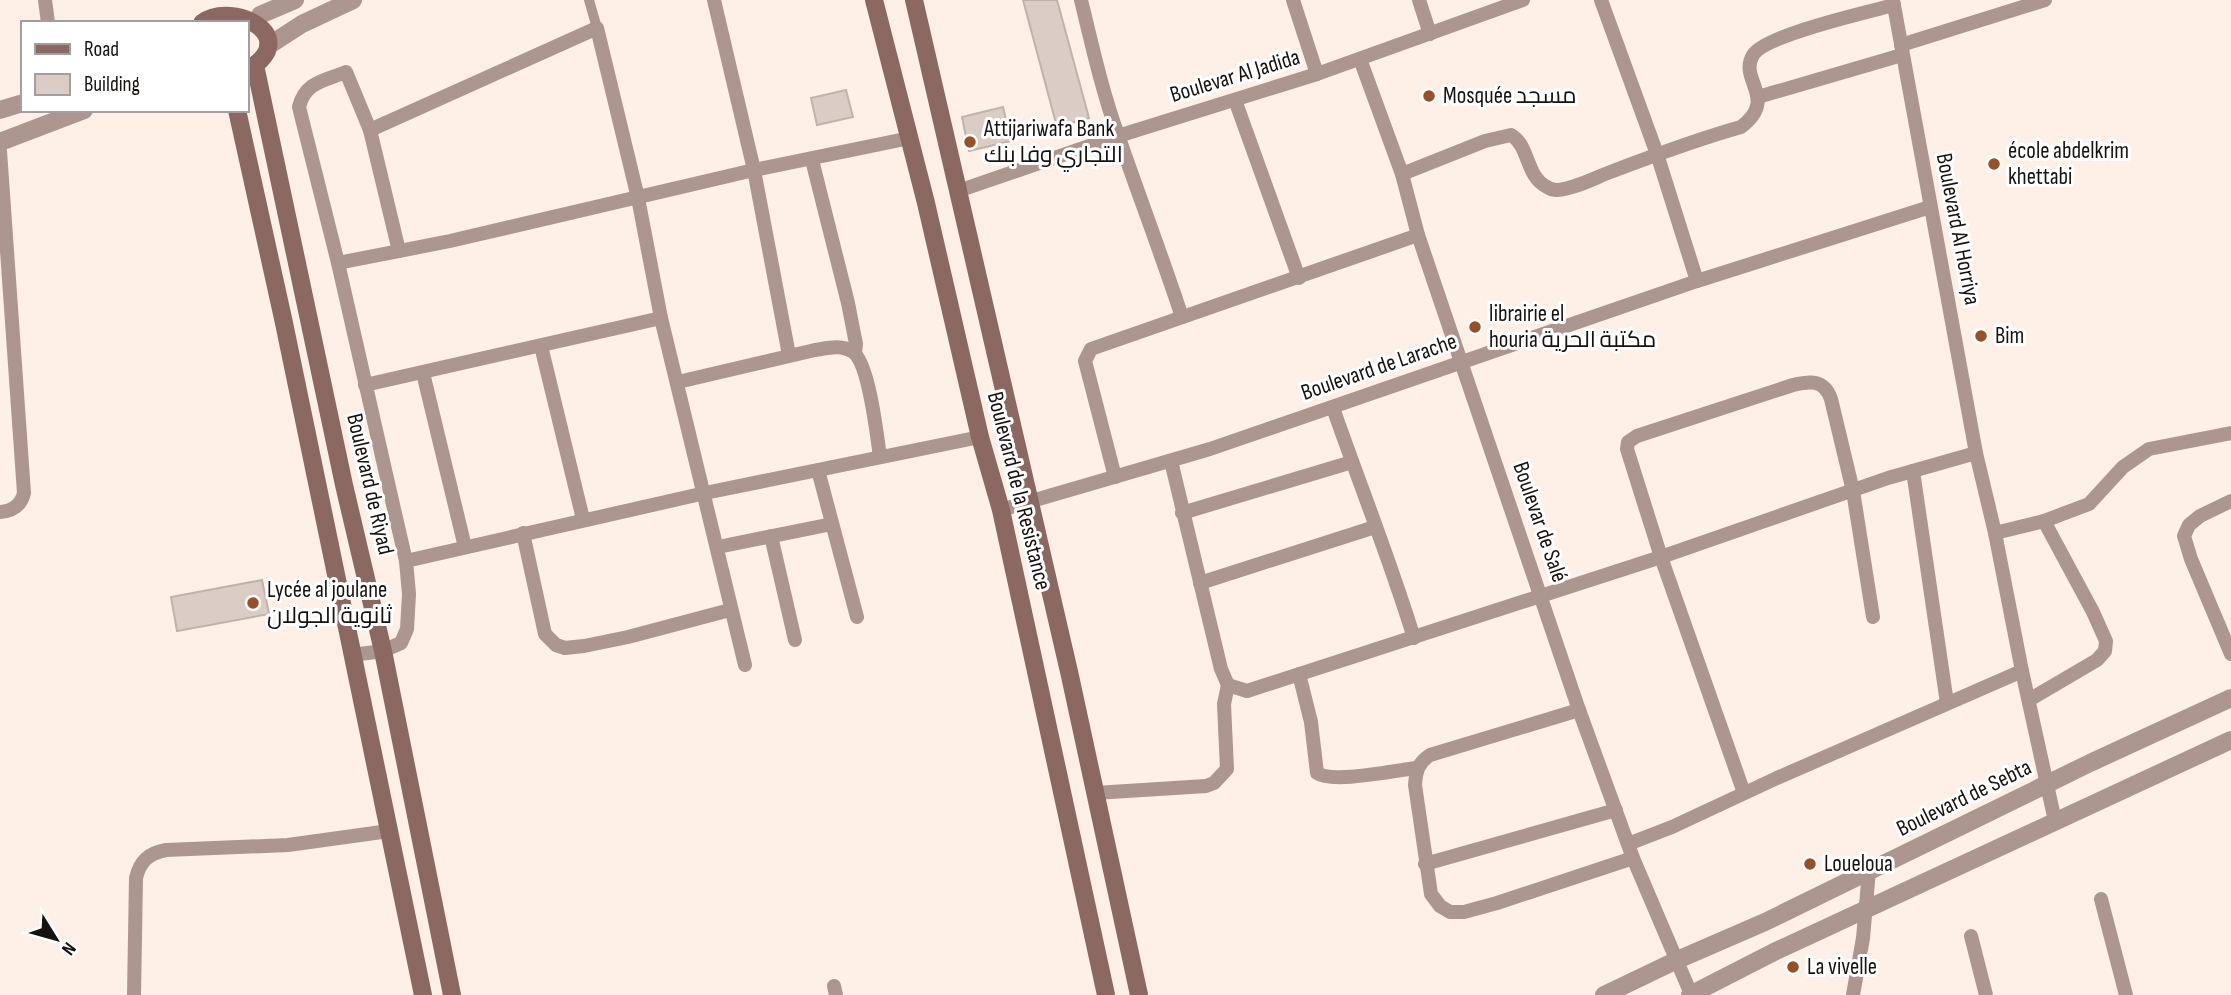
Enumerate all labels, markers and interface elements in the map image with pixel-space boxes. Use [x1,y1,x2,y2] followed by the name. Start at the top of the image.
[21,21,248,112] legend
[84,37,119,62] text: Road
[1167,43,1303,109] street label: Boulevar Al Jadida
[84,72,140,97] text: Building
[1443,82,1577,110] place label: Mosquée مسجد
[1421,88,1437,104] marker: Mosquée مسجد
[983,115,1123,172] place label: Attijariwafa Bank التجاري وفا بنك
[962,134,978,150] marker: Attijariwafa Bank التجاري وفا بنك
[2008,137,2129,191] place label: école abdelkrim khettabi
[1930,151,1986,307] street label: Boulevard Al Horriya
[1986,156,2002,172] marker: école abdelkrim khettabi
[1489,300,1656,354] place label: librairie el houria مكتبة الحرية
[1467,319,1483,335] marker: librairie el houria مكتبة الحرية
[1995,322,2024,350] place label: Bim
[1297,327,1461,407] street label: Boulevard de Larache
[1973,328,1989,344] marker: Bim
[981,389,1057,593] street label: Boulevard de la Resistance
[340,411,400,557] street label: Boulevard de Riyad
[1506,458,1574,586] street label: Boulevar de Salé
[267,576,392,630] place label: Lycée al joulane ثانوية الجولان
[245,595,261,611] marker: Lycée al joulane ثانوية الجولان
[1892,753,2036,843] street label: Boulevard de Sebta
[1824,850,1893,878] place label: Loueloua
[1802,856,1818,872] marker: Loueloua
[21,904,91,974] north arrow
[56,937,81,959] text: N
[1807,953,1877,981] place label: La vivelle
[1785,959,1801,975] marker: La vivelle

